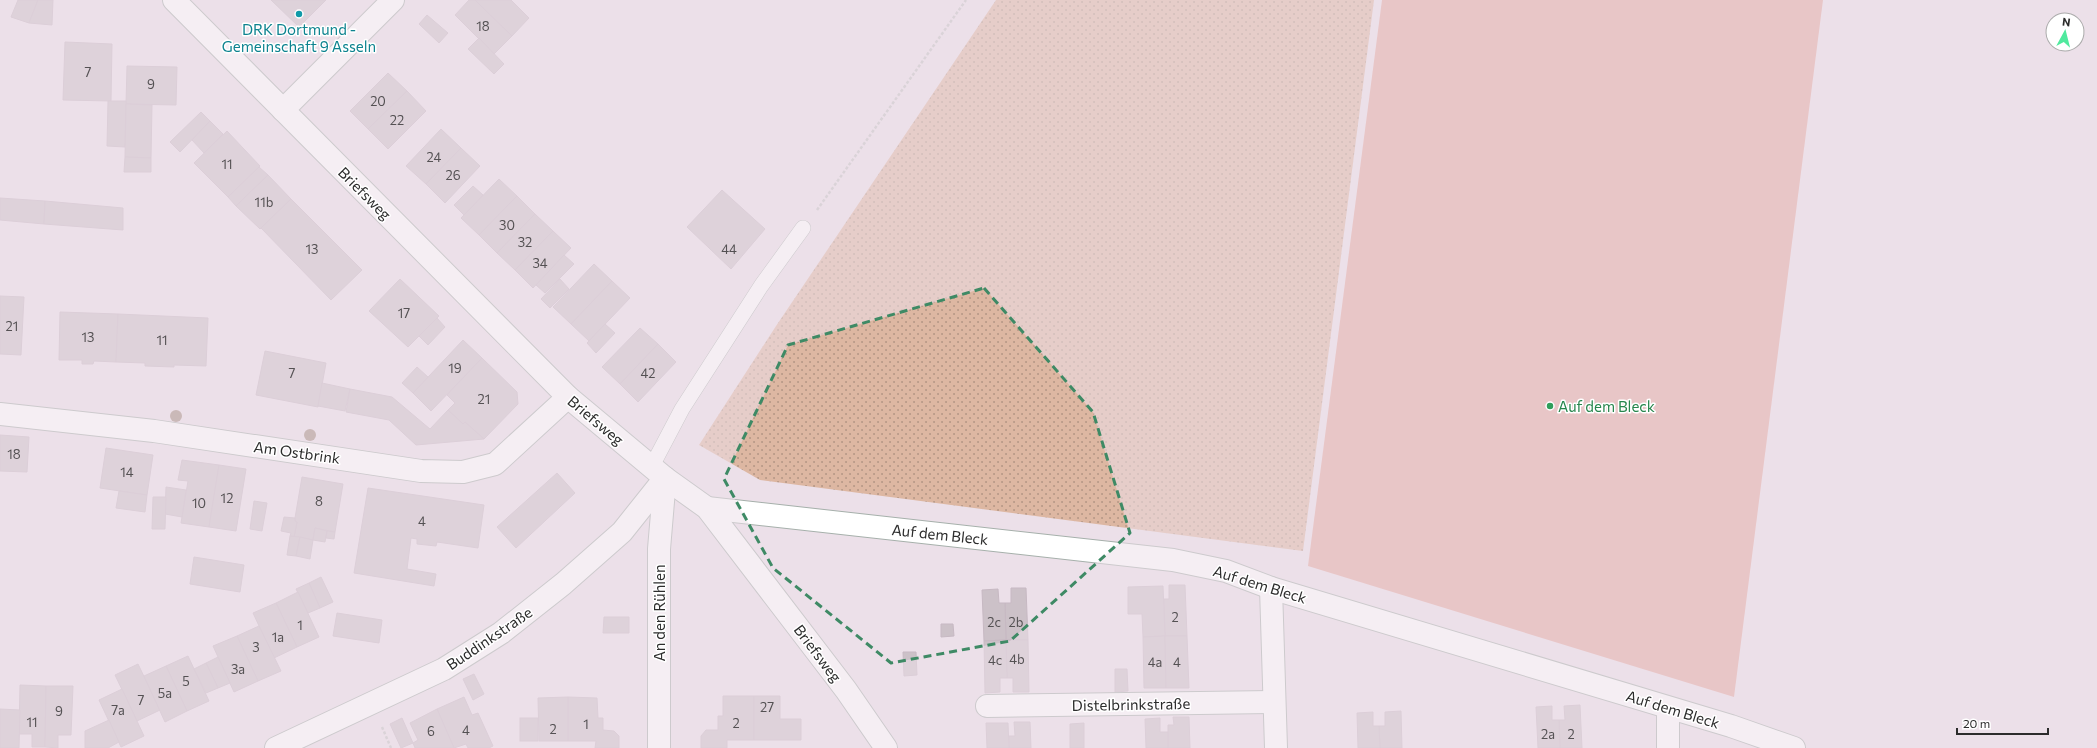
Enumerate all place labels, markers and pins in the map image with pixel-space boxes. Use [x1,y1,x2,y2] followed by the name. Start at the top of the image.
[294,9,304,19] marker: DRK Dortmund - Gemeinschaft 9 Asseln
[222,20,376,55] place label: DRK Dortmund - Gemeinschaft 9 Asseln
[1558,397,1655,415] place label: Auf dem Bleck
[1545,401,1555,411] marker: Auf dem Bleck

